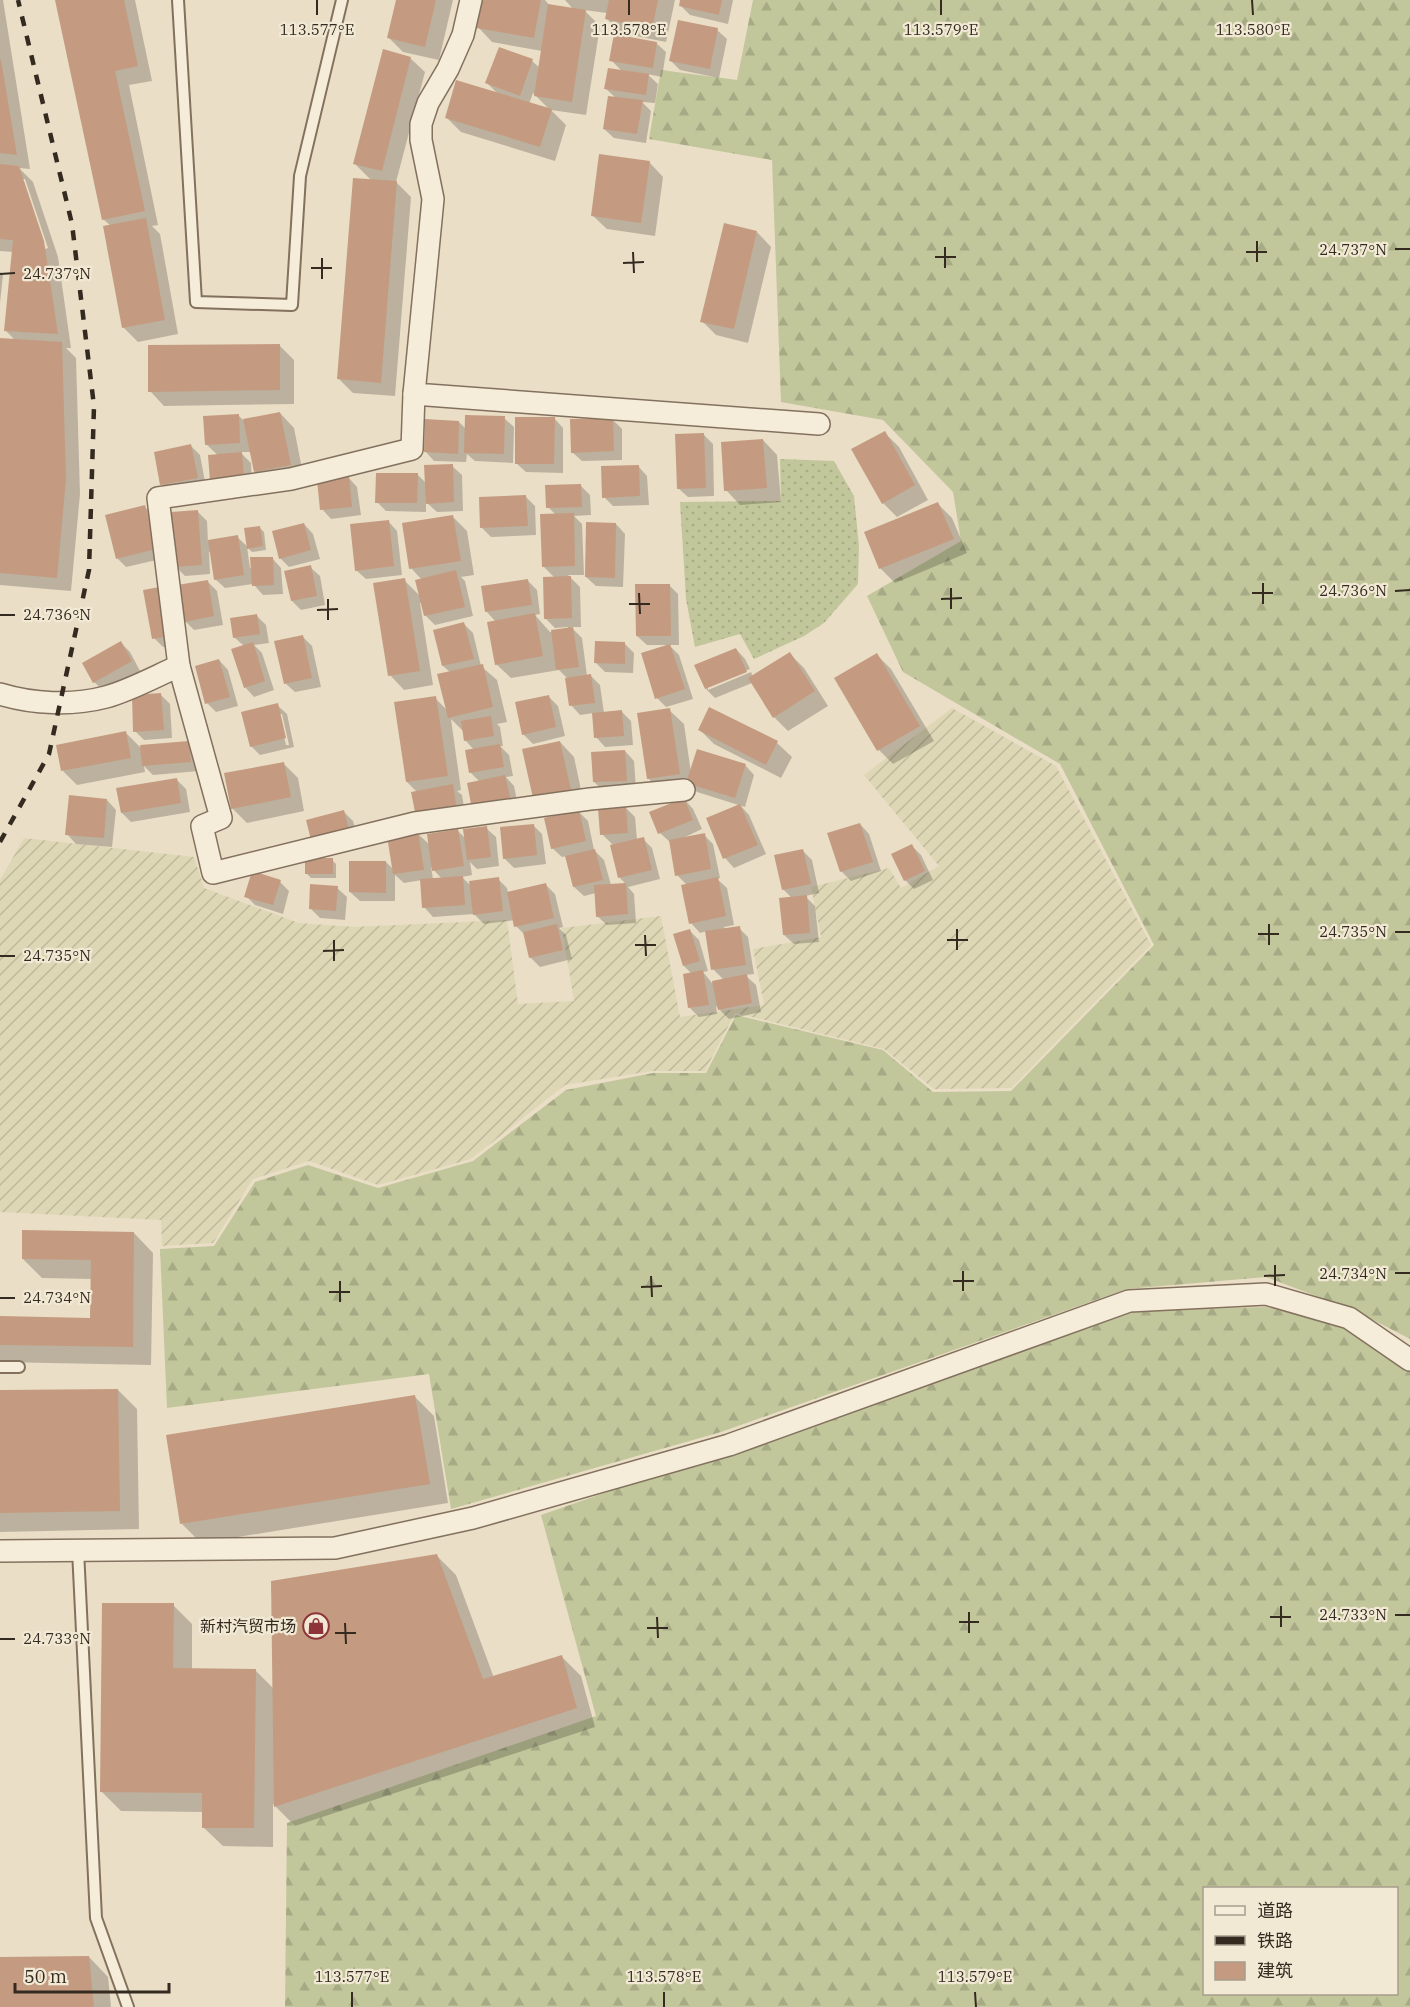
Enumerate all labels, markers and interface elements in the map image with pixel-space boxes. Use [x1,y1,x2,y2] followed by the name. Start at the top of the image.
[280,20,354,39] text: 113.577°E
[592,20,666,39] text: 113.578°E
[904,20,978,39] text: 113.579°E
[1216,20,1290,39] text: 113.580°E
[1319,240,1387,259] text: 24.737°N
[23,264,91,283] text: 24.737°N
[1319,581,1387,600] text: 24.736°N
[23,605,91,624] text: 24.736°N
[1319,922,1387,941] text: 24.735°N
[23,946,91,965] text: 24.735°N
[1319,1264,1387,1283] text: 24.734°N
[23,1288,91,1307] text: 24.734°N
[1319,1605,1387,1624] text: 24.733°N
[301,1611,331,1641] shop icon: 新村汽贸市场
[200,1616,296,1636] place label: 新村汽贸市场
[23,1629,91,1648] text: 24.733°N
[1203,1887,1398,1995] legend
[1257,1899,1293,1922] text: 道路
[1257,1929,1293,1952] text: 铁路
[15,1956,170,1994] scale bar
[1257,1959,1293,1982] text: 建筑
[24,1965,67,1988] text: 50 m
[315,1967,389,1986] text: 113.577°E
[627,1967,701,1986] text: 113.578°E
[938,1967,1012,1986] text: 113.579°E

